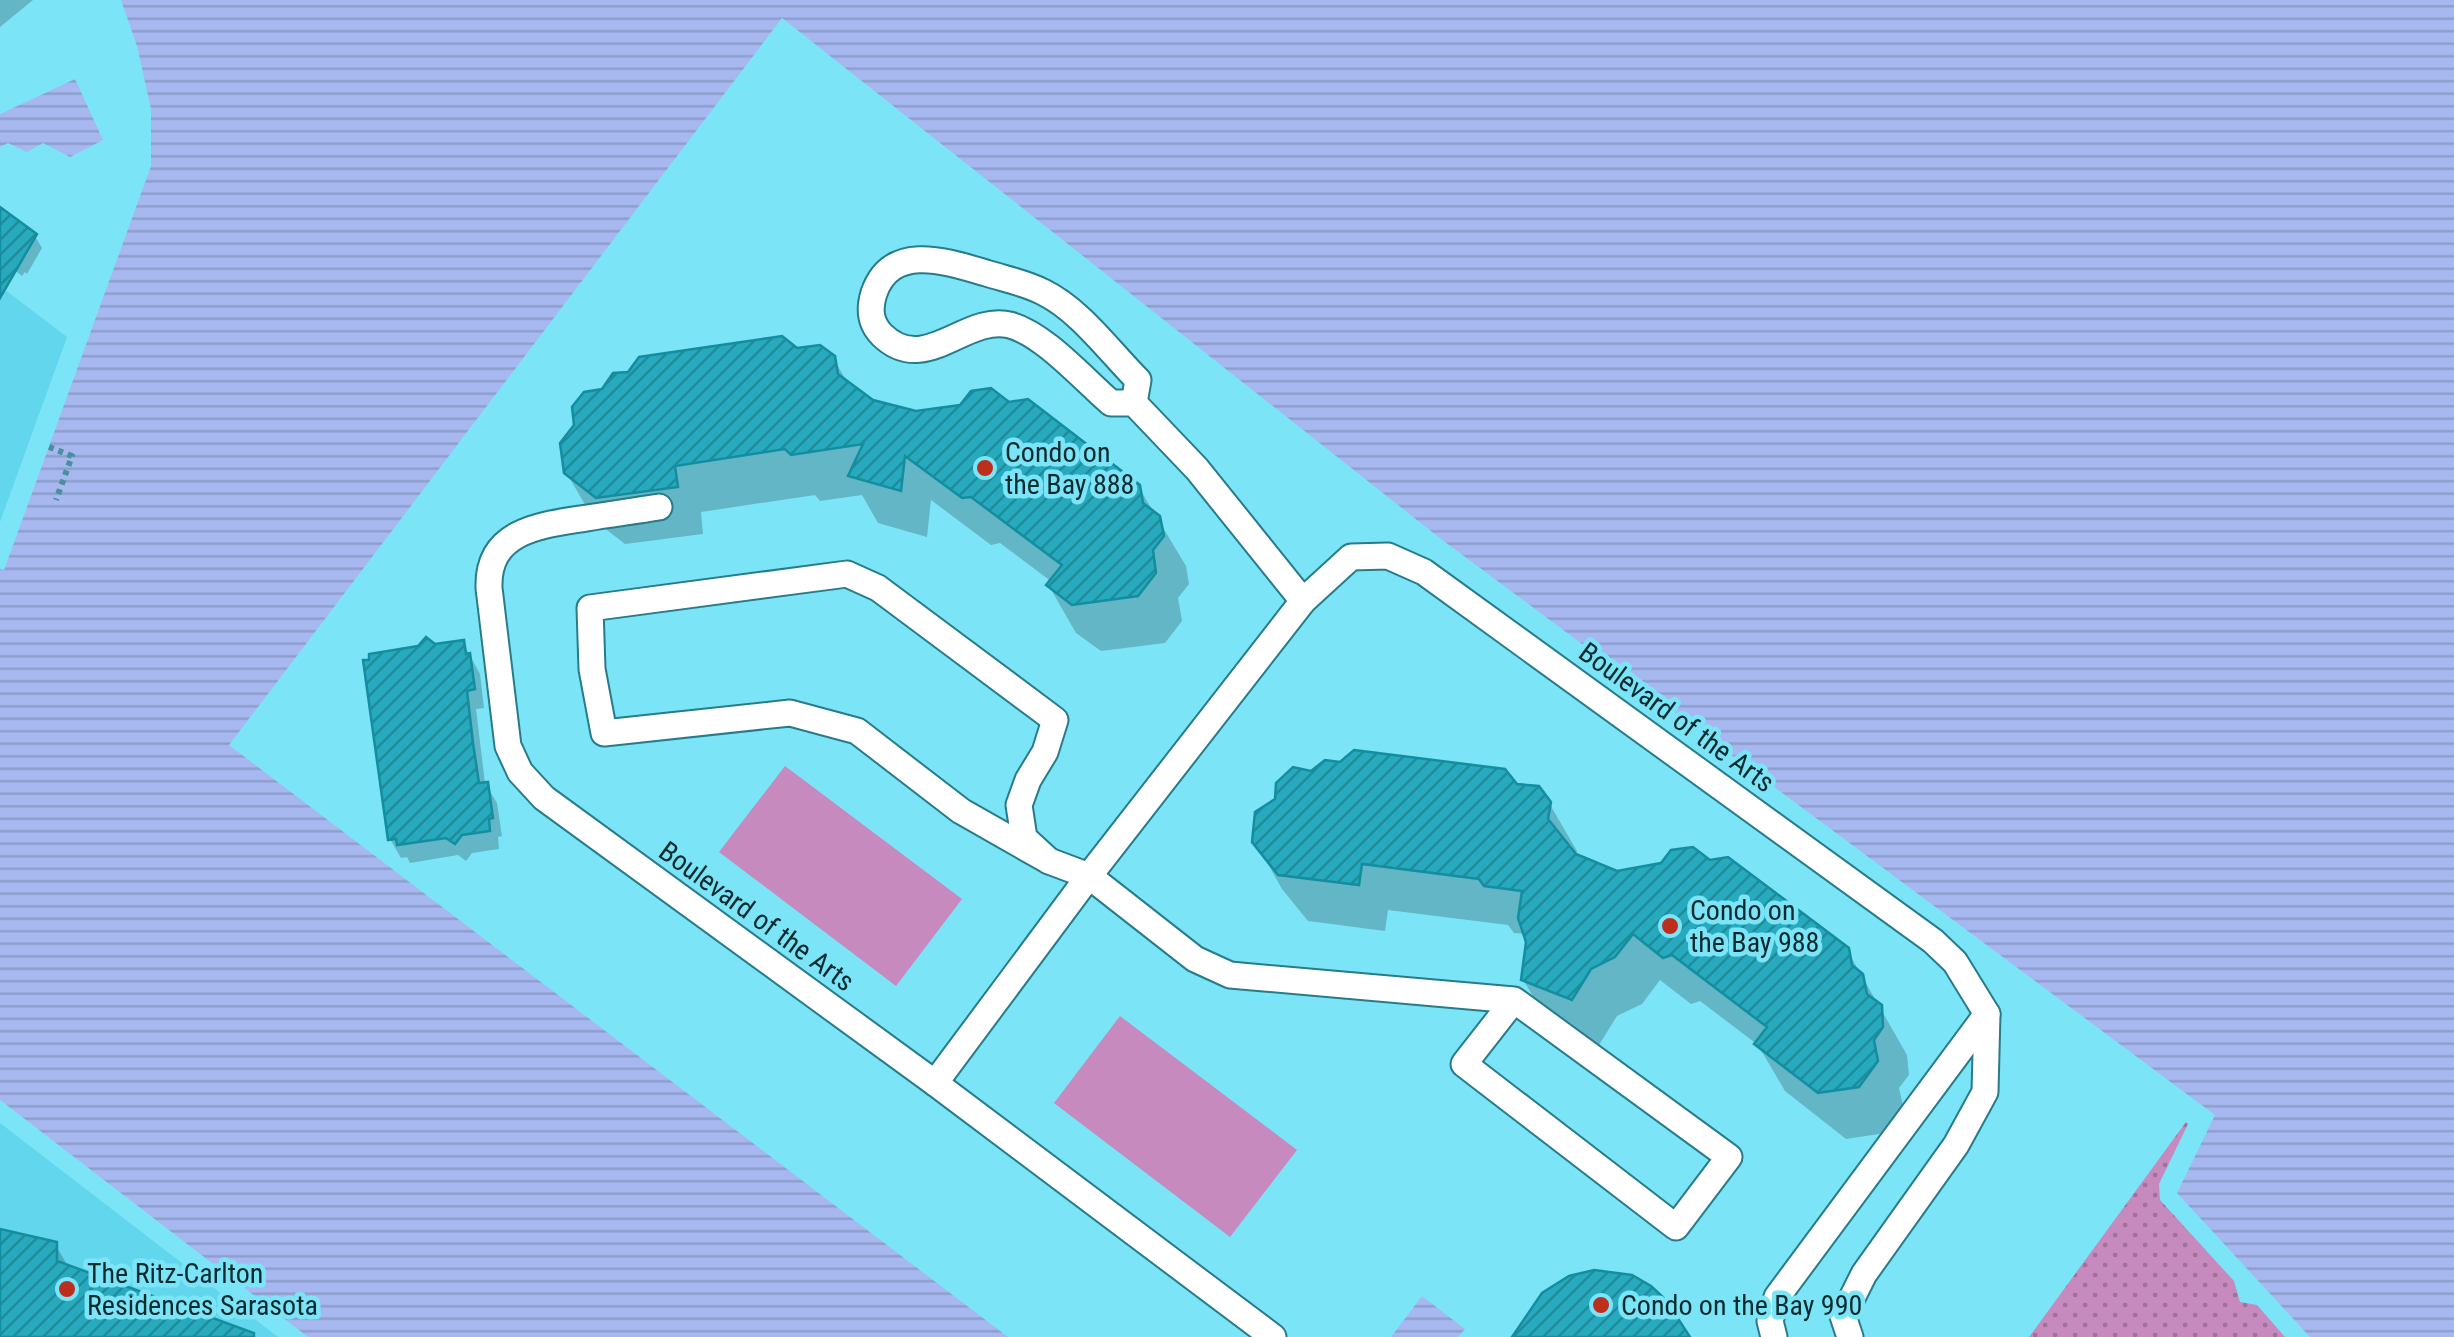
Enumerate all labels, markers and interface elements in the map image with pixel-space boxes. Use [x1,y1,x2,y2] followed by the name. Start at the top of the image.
[1005,436,1134,501] place label: Condo on the Bay 888
[974,457,996,479] marker: Condo on the Bay 888
[1573,636,1781,799] street label: Boulevard of the Arts
[653,835,861,998] street label: Boulevard of the Arts
[1690,894,1819,959] place label: Condo on the Bay 988
[1659,915,1681,937] marker: Condo on the Bay 988
[87,1257,318,1322] place label: The Ritz-Carlton Residences Sarasota
[56,1278,78,1300] marker: The Ritz-Carlton Residences Sarasota
[1621,1289,1862,1322] place label: Condo on the Bay 990
[1590,1294,1612,1316] marker: Condo on the Bay 990

